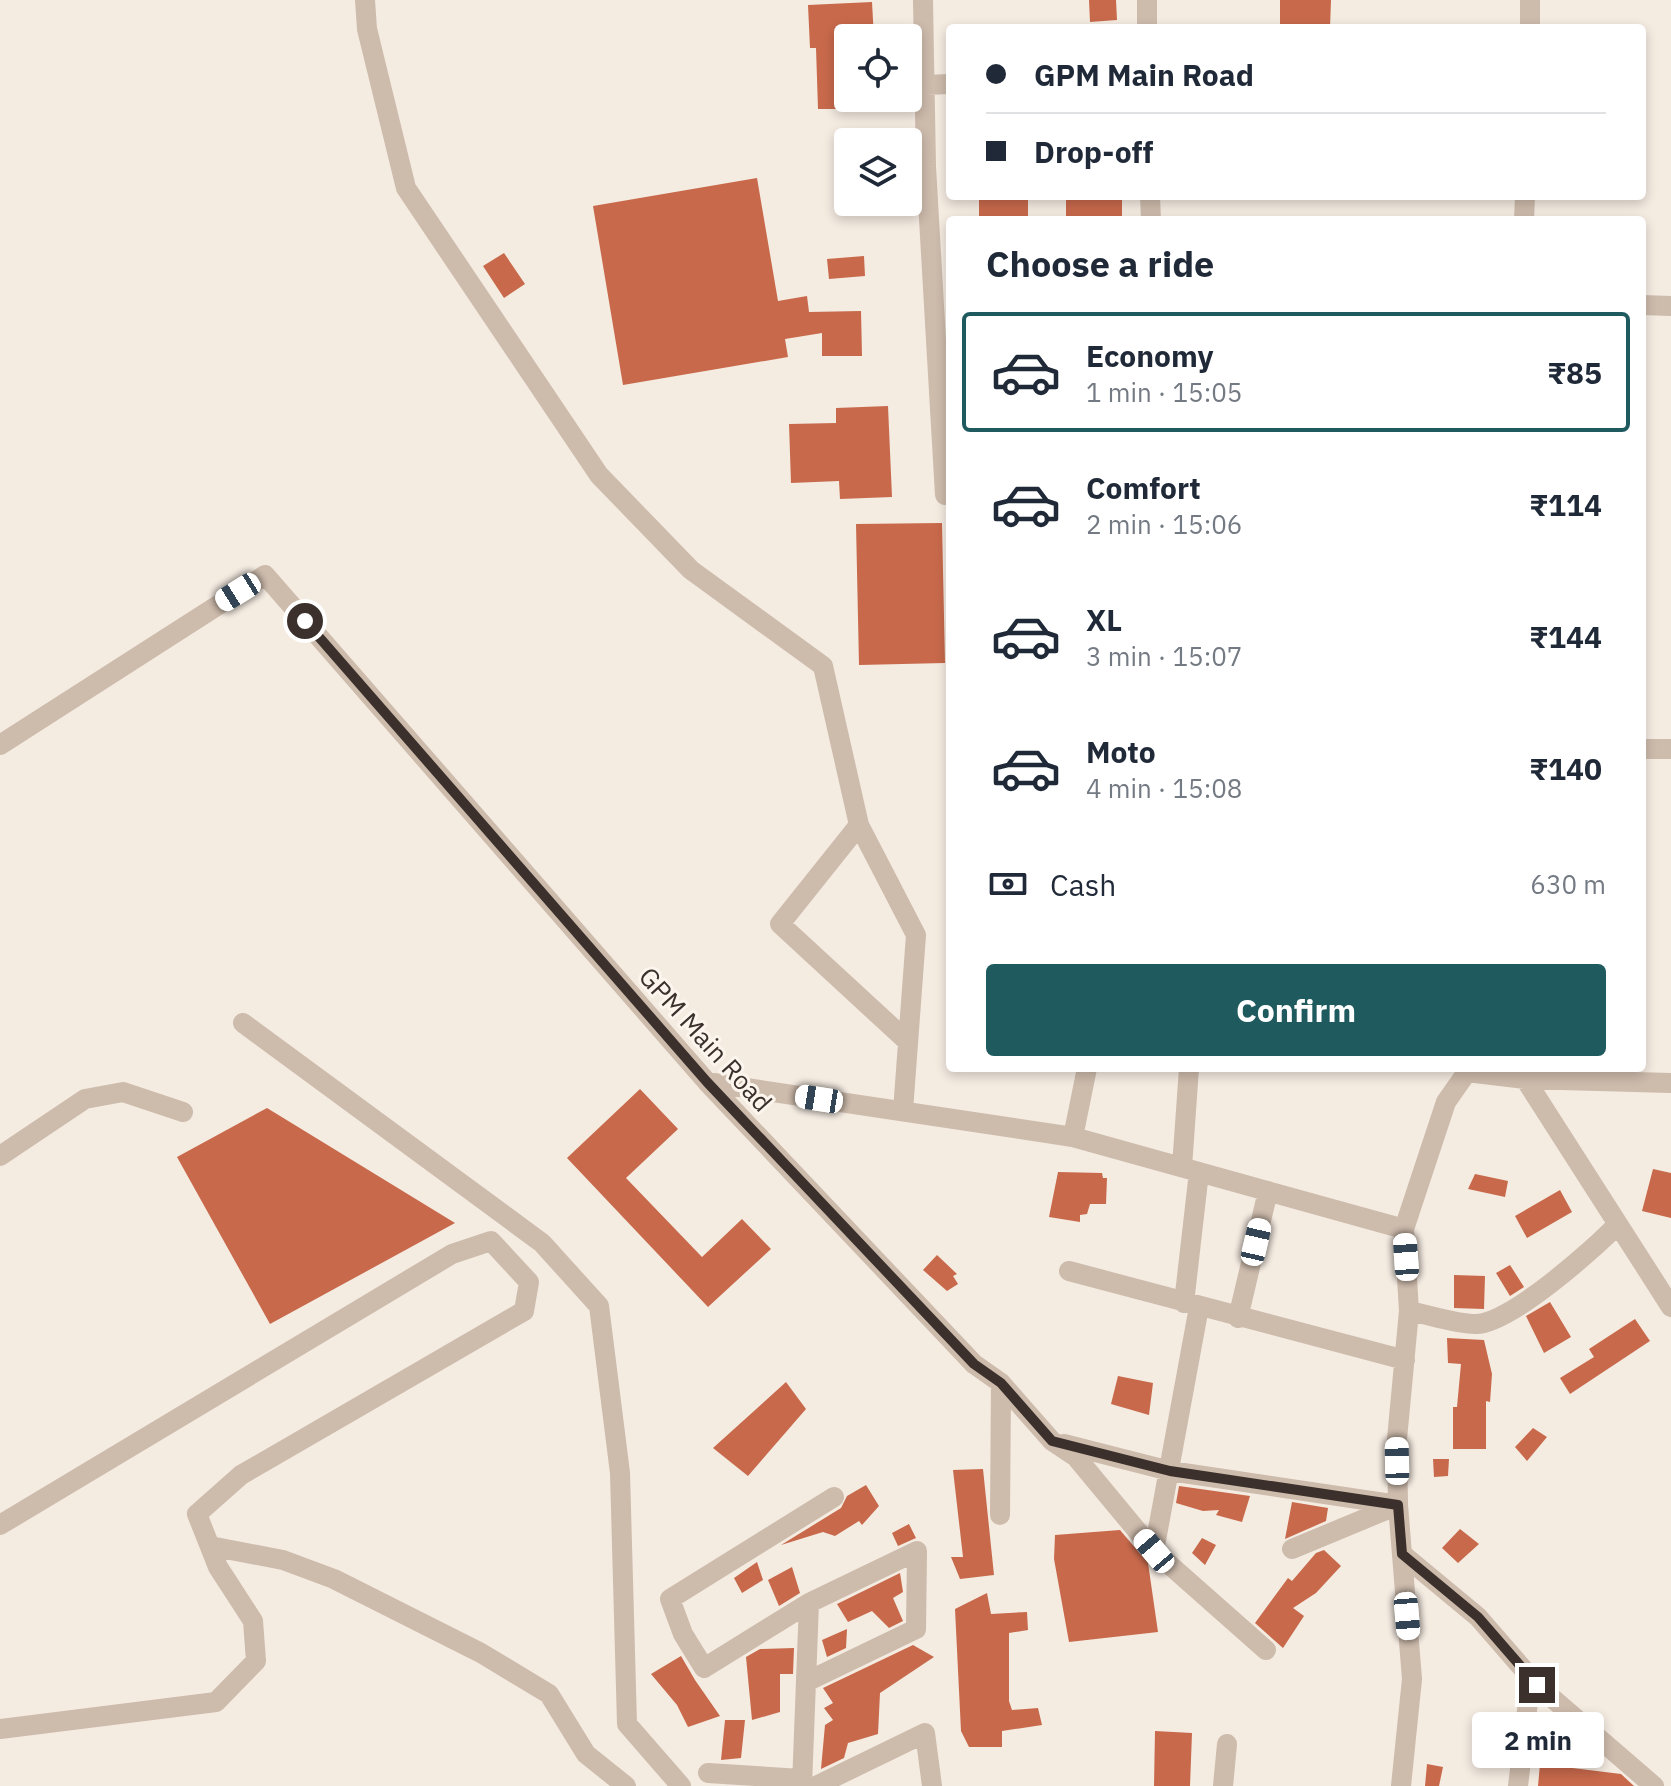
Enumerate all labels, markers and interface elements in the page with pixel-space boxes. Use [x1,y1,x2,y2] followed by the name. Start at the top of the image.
[834,24,922,216] map controls
[834,24,922,112] button: locate
[1034,55,1254,94] text: GPM Main Road
[834,128,922,216] button: layers
[1034,132,1153,171] text: Drop-off
[986,240,1214,287] text: Choose a ride
[990,336,1062,408] icon: car
[1086,336,1214,375] text: Economy
[1547,353,1602,392] text: ₹85
[1086,375,1242,409] text: 1 min · 15:05
[990,468,1062,540] icon: car
[1086,468,1201,507] text: Comfort
[1529,485,1602,524] text: ₹114
[1086,507,1242,541] text: 2 min · 15:06
[211,569,265,615] car
[990,600,1062,672] icon: car
[1086,600,1122,639] text: XL
[287,603,323,639] route start
[1529,617,1602,656] text: ₹144
[1086,639,1242,673] text: 3 min · 15:07
[990,732,1062,804] icon: car
[1086,732,1156,771] text: Moto
[1529,749,1602,788] text: ₹140
[1086,771,1242,805] text: 4 min · 15:08
[986,862,1030,906] icon: cash
[1050,865,1116,904] text: Cash
[1530,867,1606,901] text: 630 m
[632,960,780,1118] street label: GPM Main Road
[986,964,1606,1056] button: Confirm
[793,1083,845,1115] car
[1239,1216,1273,1268] car
[1392,1232,1420,1282] car
[1385,1437,1409,1485] car
[1129,1525,1179,1577] car
[1393,1591,1421,1641] car
[1519,1667,1555,1703] route end
[1471,1713,1603,1769] callout: 2 min
[1504,1723,1572,1757] text: 2 min

